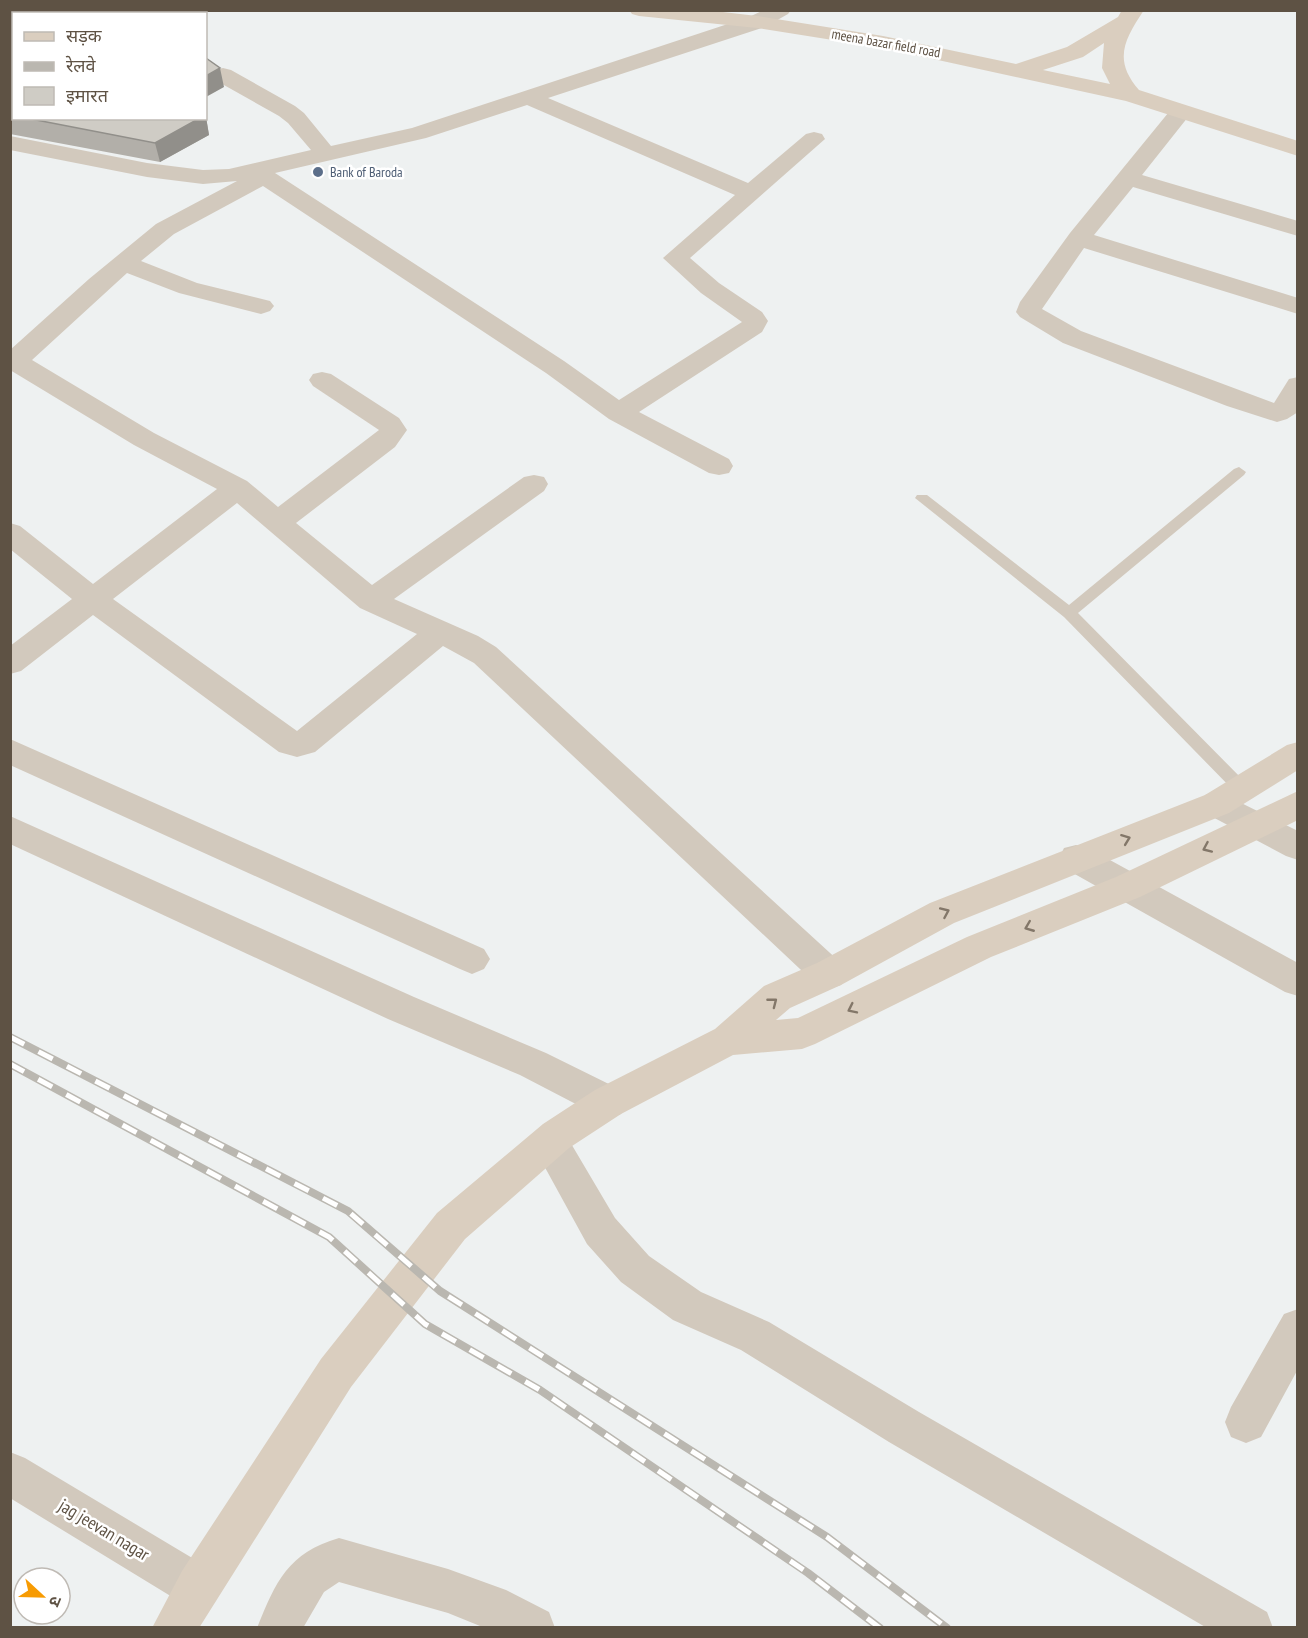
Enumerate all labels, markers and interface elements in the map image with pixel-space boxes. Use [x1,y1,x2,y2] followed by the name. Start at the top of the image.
[12,12,207,120] legend
[66,24,103,47] text: सड़क
[830,25,942,61] street label: meena bazar field road
[65,54,97,77] text: रेलवे
[66,84,109,107] text: इमारत
[330,163,403,181] place label: Bank of Baroda
[311,165,325,179] marker: Bank of Baroda
[1120,834,1131,846] one-way arrow
[1203,841,1214,853] one-way arrow
[939,907,950,919] one-way arrow
[1024,920,1035,932] one-way arrow
[766,998,777,1009] one-way arrow
[848,1001,859,1013] one-way arrow
[55,1493,154,1566] street label: jag jeevan nagar
[12,1566,72,1626] north arrow
[45,1594,67,1610] text: उ

